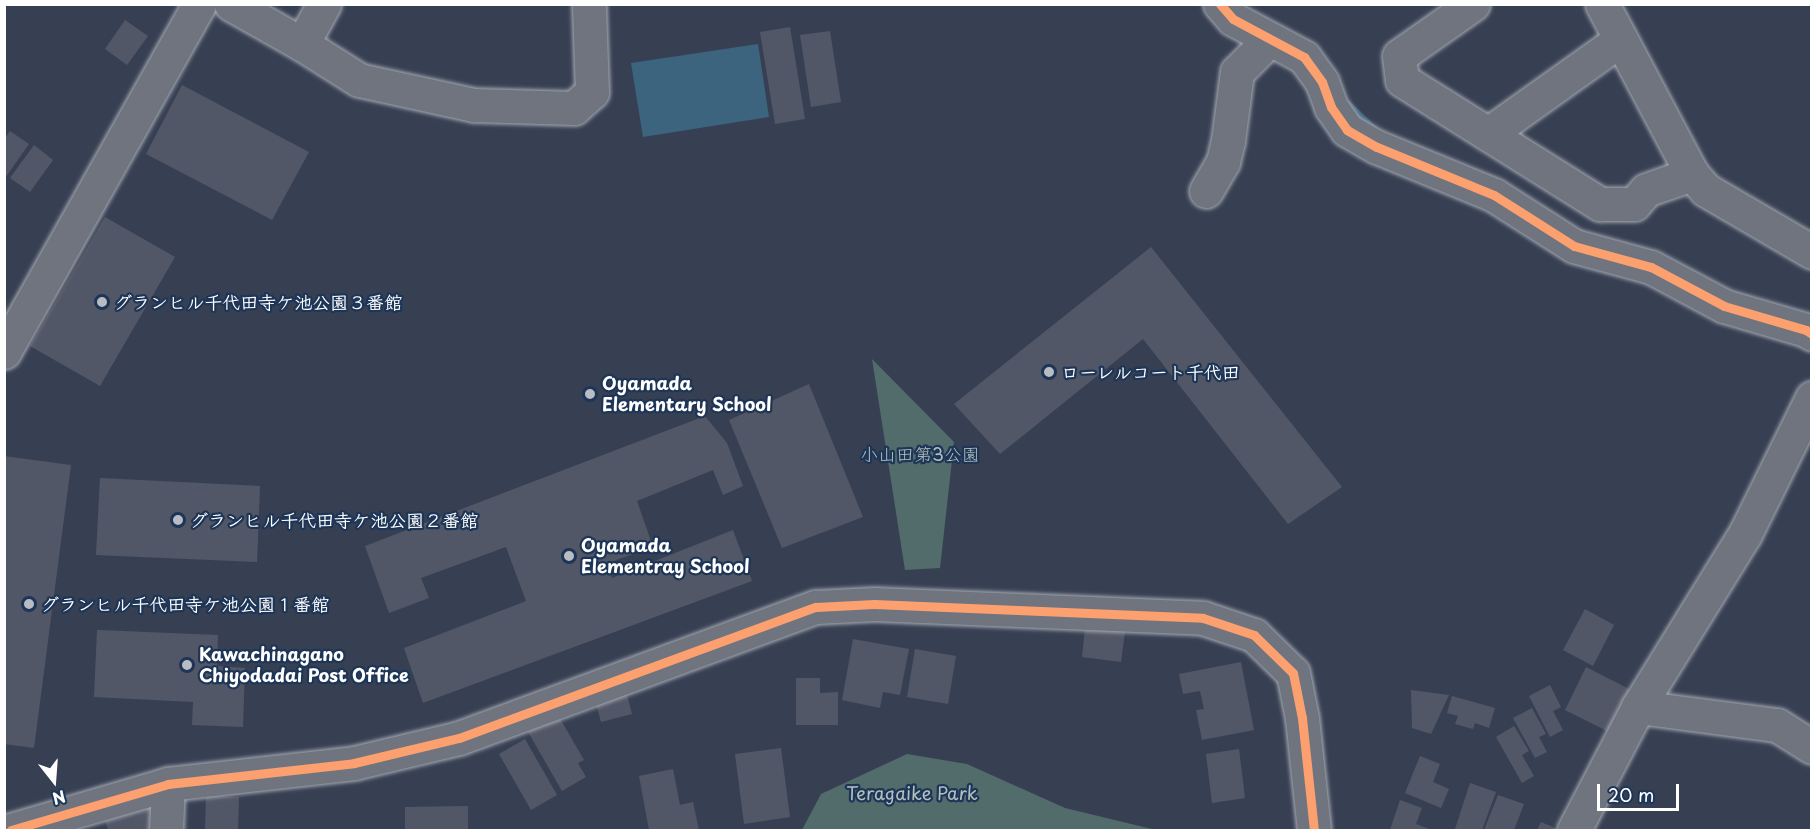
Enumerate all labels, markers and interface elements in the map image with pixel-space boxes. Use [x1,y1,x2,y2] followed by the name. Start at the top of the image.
[114,291,402,313] place label: グランヒル千代田寺ケ池公園３番館
[95,295,109,309] marker: グランヒル千代田寺ケ池公園３番館
[1061,361,1241,383] place label: ローレルコート千代田
[1042,365,1056,379] marker: ローレルコート千代田
[602,373,772,416] place label: Oyamada Elementary School
[583,387,597,401] marker: Oyamada Elementary School
[860,443,980,465] park label: 小山田第3公園
[190,509,478,531] place label: グランヒル千代田寺ケ池公園２番館
[171,513,185,527] marker: グランヒル千代田寺ケ池公園２番館
[581,535,750,578] place label: Oyamada Elementray School
[562,549,576,563] marker: Oyamada Elementray School
[41,593,329,615] place label: グランヒル千代田寺ケ池公園１番館
[22,597,36,611] marker: グランヒル千代田寺ケ池公園１番館
[199,644,409,686] place label: Kawachinagano Chiyodadai Post Office
[180,658,194,672] marker: Kawachinagano Chiyodadai Post Office
[24,751,84,811] north arrow
[1600,772,1682,810] scale bar
[1608,781,1654,808] text: 20 m
[846,782,978,804] park label: Teragaike Park
[50,785,69,812] text: N

